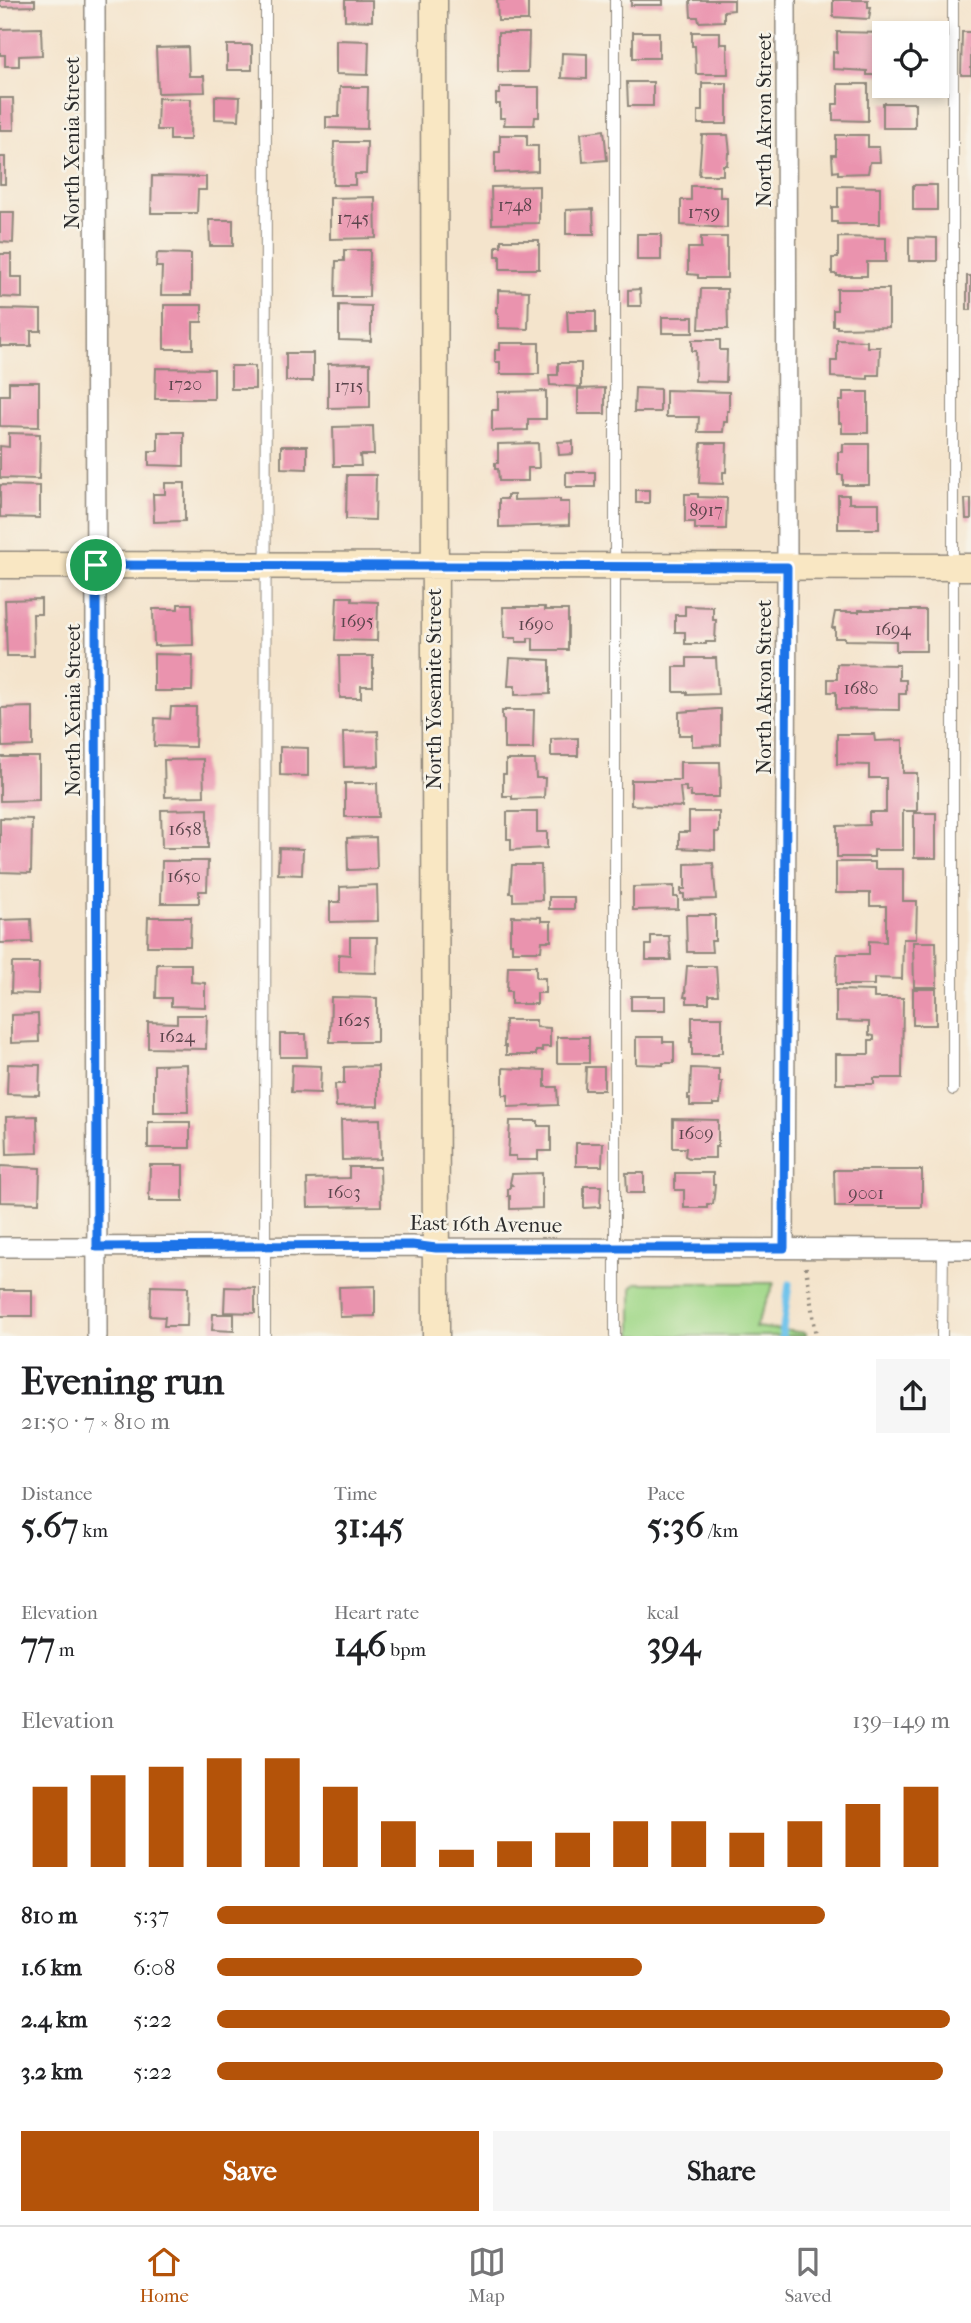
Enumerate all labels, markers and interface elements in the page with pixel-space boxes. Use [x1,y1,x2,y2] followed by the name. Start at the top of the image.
[872,21,949,98] map controls
[872,21,949,98] button: locate
[752,32,776,207] street label: North Akron Street
[60,56,84,230] street label: North Xenia Street
[498,195,532,216] house number: 1748
[688,202,720,223] house number: 1759
[337,208,369,229] house number: 1745
[168,374,202,395] house number: 1720
[334,376,364,397] house number: 1715
[689,500,723,521] house number: 8917
[66,535,126,595] pin
[77,546,115,584] icon: arrive
[422,588,446,790] street label: North Yosemite Street
[752,599,776,774] street label: North Akron Street
[340,611,374,632] house number: 1695
[518,614,554,635] house number: 1690
[875,619,911,640] house number: 1694
[61,623,85,797] street label: North Xenia Street
[843,678,879,699] house number: 1680
[169,819,201,840] house number: 1658
[167,866,201,887] house number: 1650
[337,1010,371,1031] house number: 1625
[159,1026,195,1047] house number: 1624
[678,1123,714,1144] house number: 1609
[327,1182,361,1203] house number: 1603
[848,1183,884,1204] house number: 9001
[409,1211,563,1237] street label: East 16th Avenue
[21,1359,224,1404] text: Evening run
[876,1359,950,1433] button: share
[21,1408,170,1435] text: 21:50 · 7 × 810 m
[21,1483,92,1505] text: Distance
[334,1483,377,1505] text: Time
[647,1483,685,1505] text: Pace
[21,1505,78,1546] text: 5.67
[334,1505,404,1546] text: 31:45
[647,1505,704,1546] text: 5:36
[78,1520,108,1542] text: km
[704,1520,738,1542] text: /km
[21,1602,98,1624] text: Elevation
[334,1602,419,1624] text: Heart rate
[647,1602,679,1624] text: kcal
[21,1624,55,1665] text: 77
[334,1624,386,1665] text: 146
[647,1624,700,1665] text: 394
[55,1639,75,1661] text: m
[386,1639,426,1661] text: bpm
[21,1707,114,1734] text: Elevation
[852,1707,950,1734] text: 139–149 m
[21,1902,77,1929] text: 810 m
[133,1902,169,1929] text: 5:37
[21,1954,82,1981] text: 1.6 km
[133,1954,175,1981] text: 6:08
[21,2006,87,2033] text: 2.4 km
[133,2006,172,2033] text: 5:22
[21,2058,83,2085] text: 3.2 km
[133,2058,172,2085] text: 5:22
[21,2131,479,2211] button: Save
[493,2131,950,2211] button: Share
[139,2243,189,2307] tab: Home
[468,2243,506,2307] tab: Map
[784,2243,832,2307] tab: Saved

